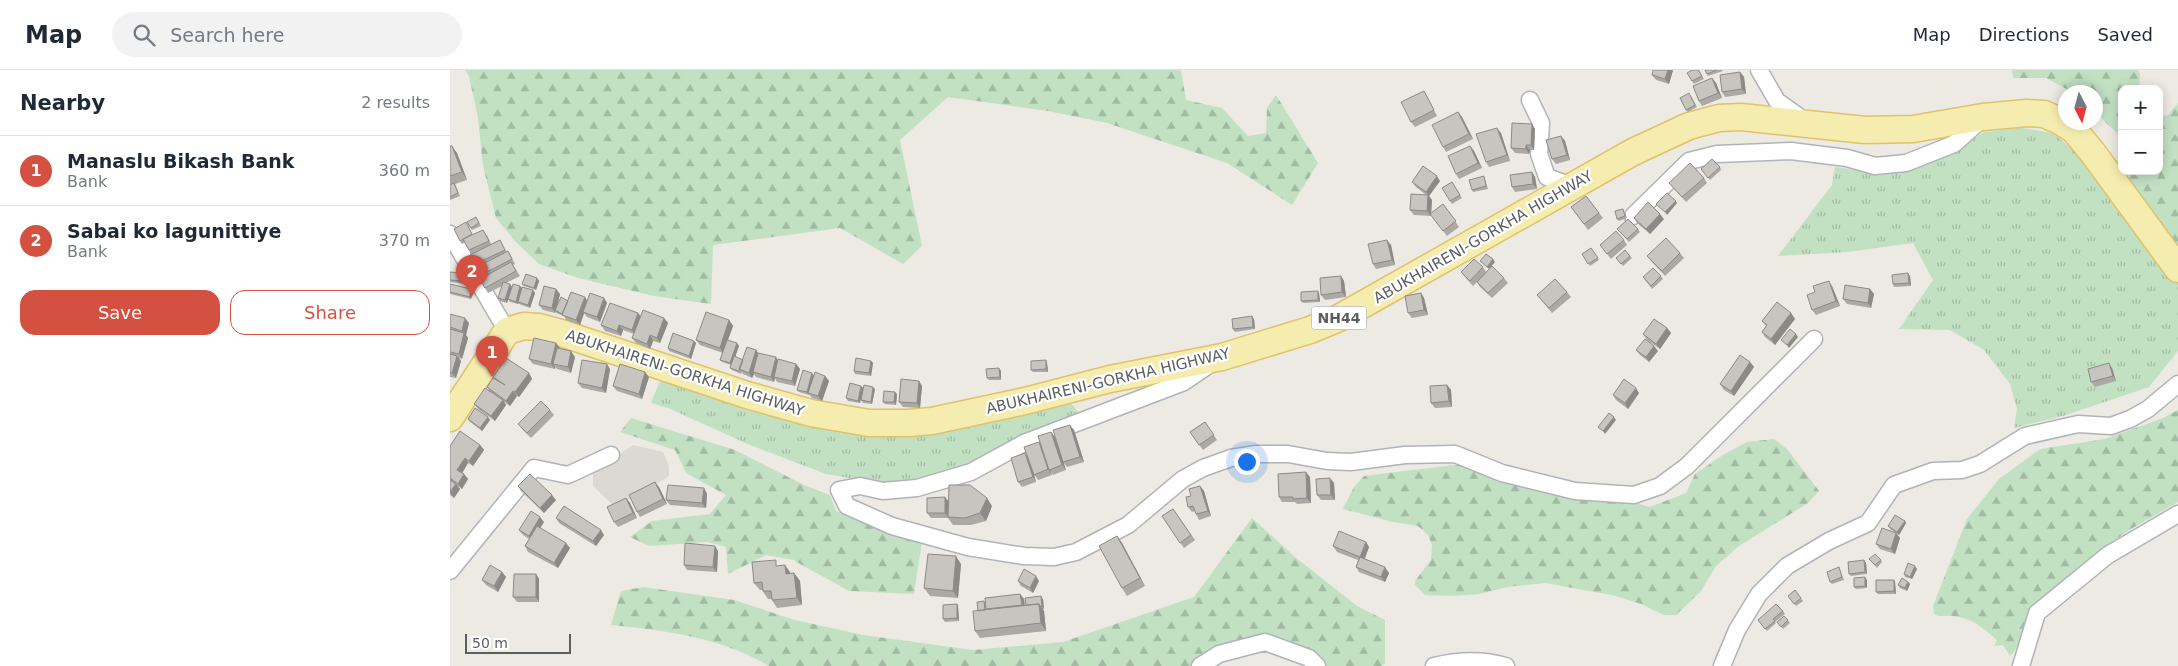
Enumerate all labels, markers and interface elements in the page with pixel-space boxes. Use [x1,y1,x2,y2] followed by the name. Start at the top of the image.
[112,12,462,57] search box
[25,21,82,49] text: Map
[130,21,158,49] icon: search
[170,24,284,46] text: Search here
[1913,24,1951,45] text: Map
[1979,24,2069,45] text: Directions
[2097,24,2153,45] text: Saved
[2058,85,2103,130] north arrow
[2118,85,2163,175] map controls
[2118,85,2163,130] button: +
[20,91,105,115] text: Nearby
[361,93,430,112] text: 2 results
[2118,130,2163,175] button: −
[67,150,294,172] text: Manaslu Bikash Bank
[30,161,42,180] text: 1
[379,161,430,180] text: 360 m
[1370,166,1596,307] street label: ABUKHAIRENI-GORKHA HIGHWAY
[67,172,107,191] text: Bank
[67,220,281,242] text: Sabai ko lagunittiye
[30,231,42,250] text: 2
[379,231,430,250] text: 370 m
[67,242,107,261] text: Bank
[456,255,488,296] pin: 2
[20,290,220,335] button: Save
[230,290,430,335] button: Share
[1312,307,1366,330] road number: NH44
[563,326,807,420] street label: ABUKHAIRENI-GORKHA HIGHWAY
[476,336,508,377] pin: 1
[984,344,1232,418] street label: ABUKHAIRENI-GORKHA HIGHWAY
[1234,449,1260,475] your location
[465,631,571,654] scale bar
[472,635,508,651] text: 50 m

